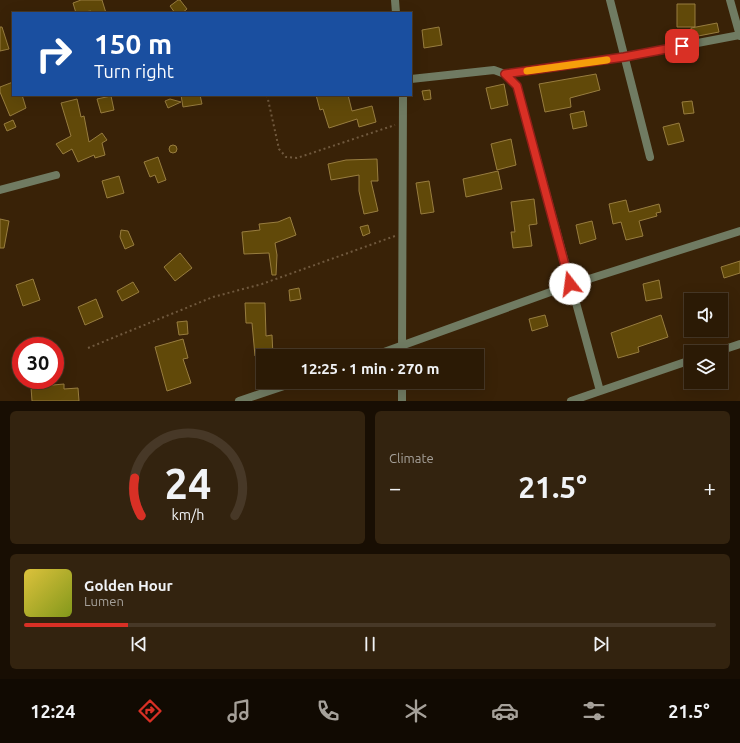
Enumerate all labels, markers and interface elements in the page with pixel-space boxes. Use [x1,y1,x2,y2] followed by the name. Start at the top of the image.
[28,28,80,80] icon: right
[94,28,172,59] text: 150 m
[665,29,699,63] pin
[671,35,693,57] icon: arrive
[94,61,174,81] text: Turn right
[549,263,591,305] position arrow
[684,293,728,389] map controls
[684,293,728,337] button: sound
[12,337,64,389] speed limit sign: 30
[684,345,728,389] button: layers
[301,360,439,377] text: 12:25 · 1 min · 270 m
[389,451,434,465] text: Climate
[164,459,211,506] text: 24
[518,470,587,504] text: 21.5°
[389,475,401,500] text: −
[704,475,716,500] text: +
[171,506,204,522] text: km/h
[84,577,173,594] text: Golden Hour
[84,594,124,608] text: Lumen
[128,633,150,655] icon: previous
[359,633,381,655] icon: pause
[590,633,612,655] icon: next
[136,697,164,725] icon: directions
[225,697,253,725] icon: music
[314,697,342,725] icon: phone
[402,697,430,725] icon: climate
[491,697,519,725] icon: car
[580,697,608,725] icon: filters
[30,701,75,721] text: 12:24
[668,701,710,721] text: 21.5°

